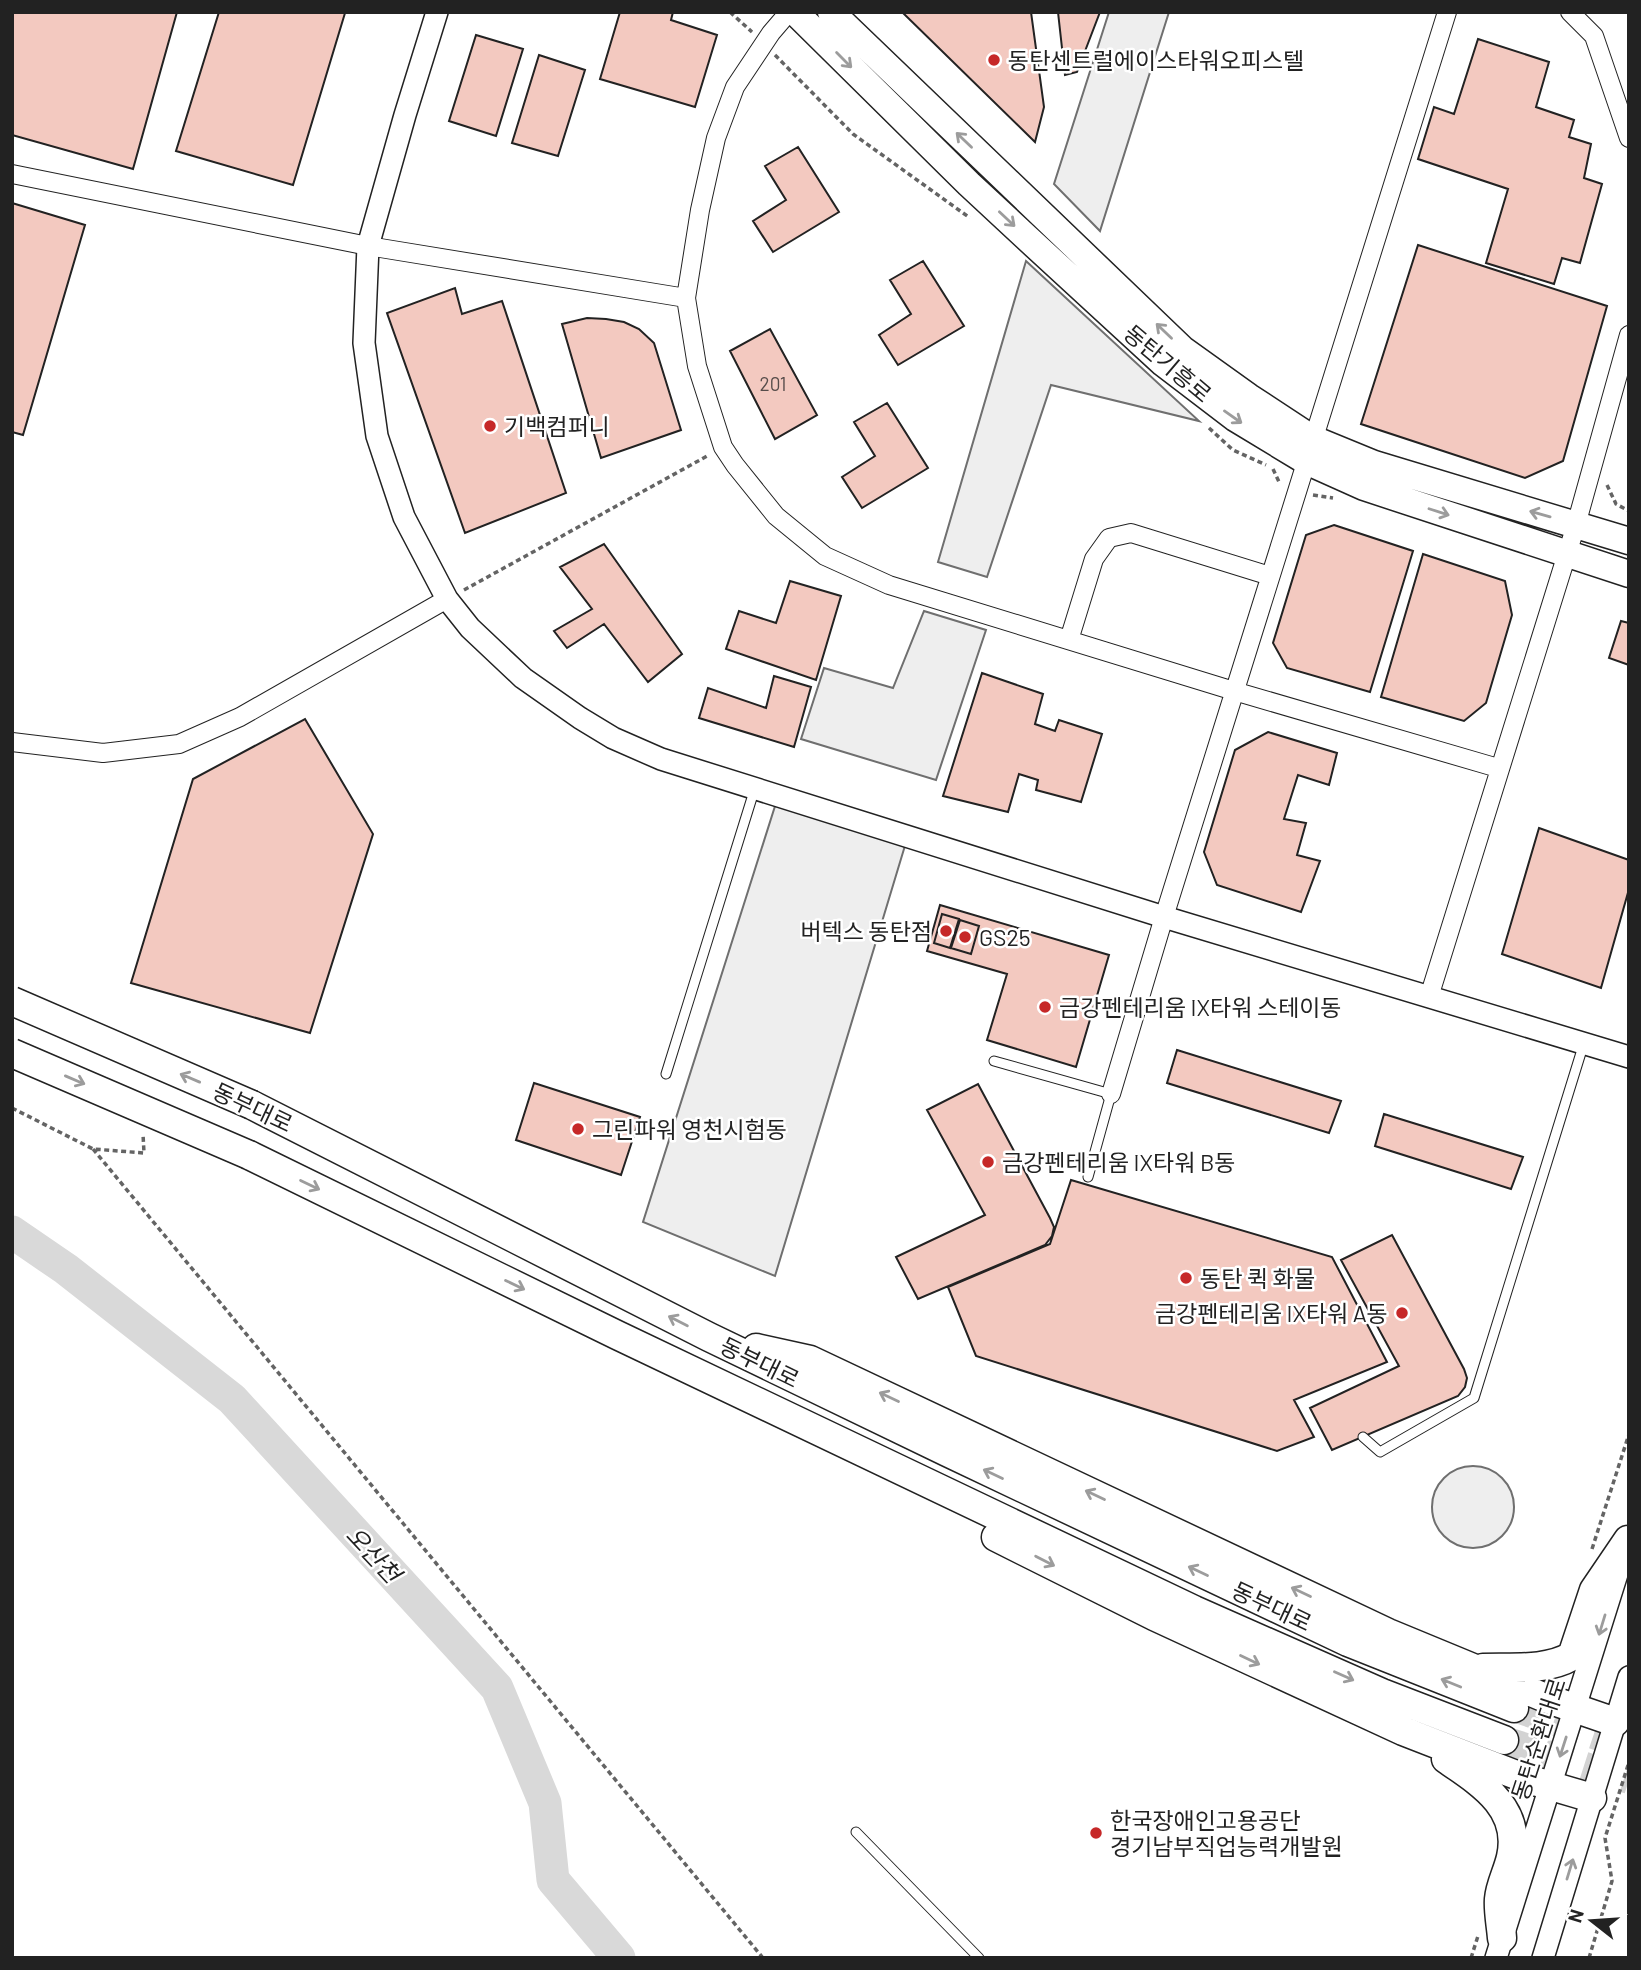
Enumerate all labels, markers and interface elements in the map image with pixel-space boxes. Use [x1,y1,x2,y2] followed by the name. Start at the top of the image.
[1008,46,1304,74] place label: 동탄센트럴에이스타워오피스텔
[835,52,852,69] one-way arrow
[986,52,1002,68] marker: 동탄센트럴에이스타워오피스텔
[956,132,973,149] one-way arrow
[998,211,1015,228] one-way arrow
[1118,318,1218,408] street label: 동탄기흥로
[1156,323,1173,340] one-way arrow
[759,372,787,395] house number: 201
[1223,410,1243,424] one-way arrow
[504,412,610,440] place label: 기백컴퍼니
[482,418,498,434] marker: 기백컴퍼니
[1427,507,1449,519] one-way arrow
[1529,507,1551,520] one-way arrow
[800,917,932,945] place label: 버텍스 동탄점
[938,923,954,939] marker: 버텍스 동탄점
[979,923,1031,951] place label: GS25
[957,929,973,945] marker: GS25
[1059,993,1342,1021] place label: 금강펜테리움 IX타워 스테이동
[1037,999,1053,1015] marker: 금강펜테리움 IX타워 스테이동
[179,1071,201,1084] one-way arrow
[64,1074,85,1087] one-way arrow
[209,1076,297,1138] street label: 동부대로
[592,1115,787,1143] place label: 그린파워 영천시험동
[570,1121,586,1137] marker: 그린파워 영천시험동
[1002,1148,1236,1176] place label: 금강펜테리움 IX타워 B동
[980,1154,996,1170] marker: 금강펜테리움 IX타워 B동
[299,1178,320,1192] one-way arrow
[1200,1264,1315,1292] place label: 동탄 퀵 화물
[1178,1270,1194,1286] marker: 동탄 퀵 화물
[504,1278,525,1292] one-way arrow
[1155,1299,1388,1327] place label: 금강펜테리움 IX타워 A동
[1394,1305,1410,1321] marker: 금강펜테리움 IX타워 A동
[668,1313,689,1327] one-way arrow
[716,1331,804,1393] street label: 동부대로
[879,1390,900,1404] one-way arrow
[982,1467,1004,1480] one-way arrow
[1085,1488,1106,1501] one-way arrow
[341,1520,409,1590] water label: 오산천
[1034,1555,1055,1569] one-way arrow
[1188,1564,1209,1577] one-way arrow
[1228,1575,1316,1637] street label: 동부대로
[1291,1585,1312,1598] one-way arrow
[1594,1614,1607,1636] one-way arrow
[1239,1654,1260,1667] one-way arrow
[1333,1670,1354,1683] one-way arrow
[1505,1674,1571,1804] street label: 동탄순환대로
[1441,1675,1462,1688] one-way arrow
[1556,1736,1569,1758] one-way arrow
[1110,1806,1343,1860] place label: 한국장애인고용공단 경기남부직업능력개발원
[1088,1825,1104,1841] marker: 한국장애인고용공단 경기남부직업능력개발원
[1564,1858,1577,1880] one-way arrow
[1557,1886,1627,1956] north arrow
[1562,1906,1588,1925] text: N

